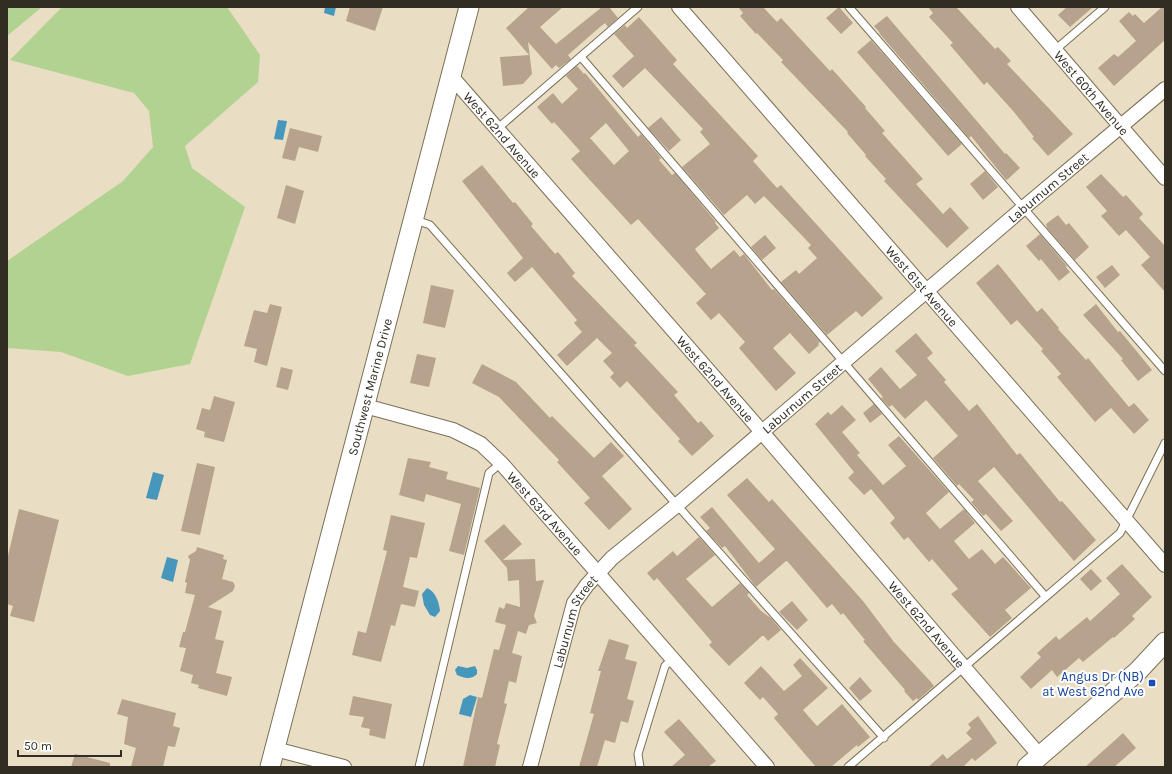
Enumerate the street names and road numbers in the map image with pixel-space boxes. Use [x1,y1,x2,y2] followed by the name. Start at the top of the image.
[1051,48,1132,139] street label: West 60th Avenue
[460,89,544,181] street label: West 62nd Avenue
[1005,150,1091,226] street label: Laburnum Street
[882,243,961,330] street label: West 61st Avenue
[345,316,395,457] street label: Southwest Marine Drive
[674,333,757,425] street label: West 62nd Avenue
[759,360,845,437] street label: Laburnum Street
[504,469,586,559] street label: West 63rd Avenue
[550,572,601,670] street label: Laburnum Street
[885,578,968,671] street label: West 62nd Avenue

